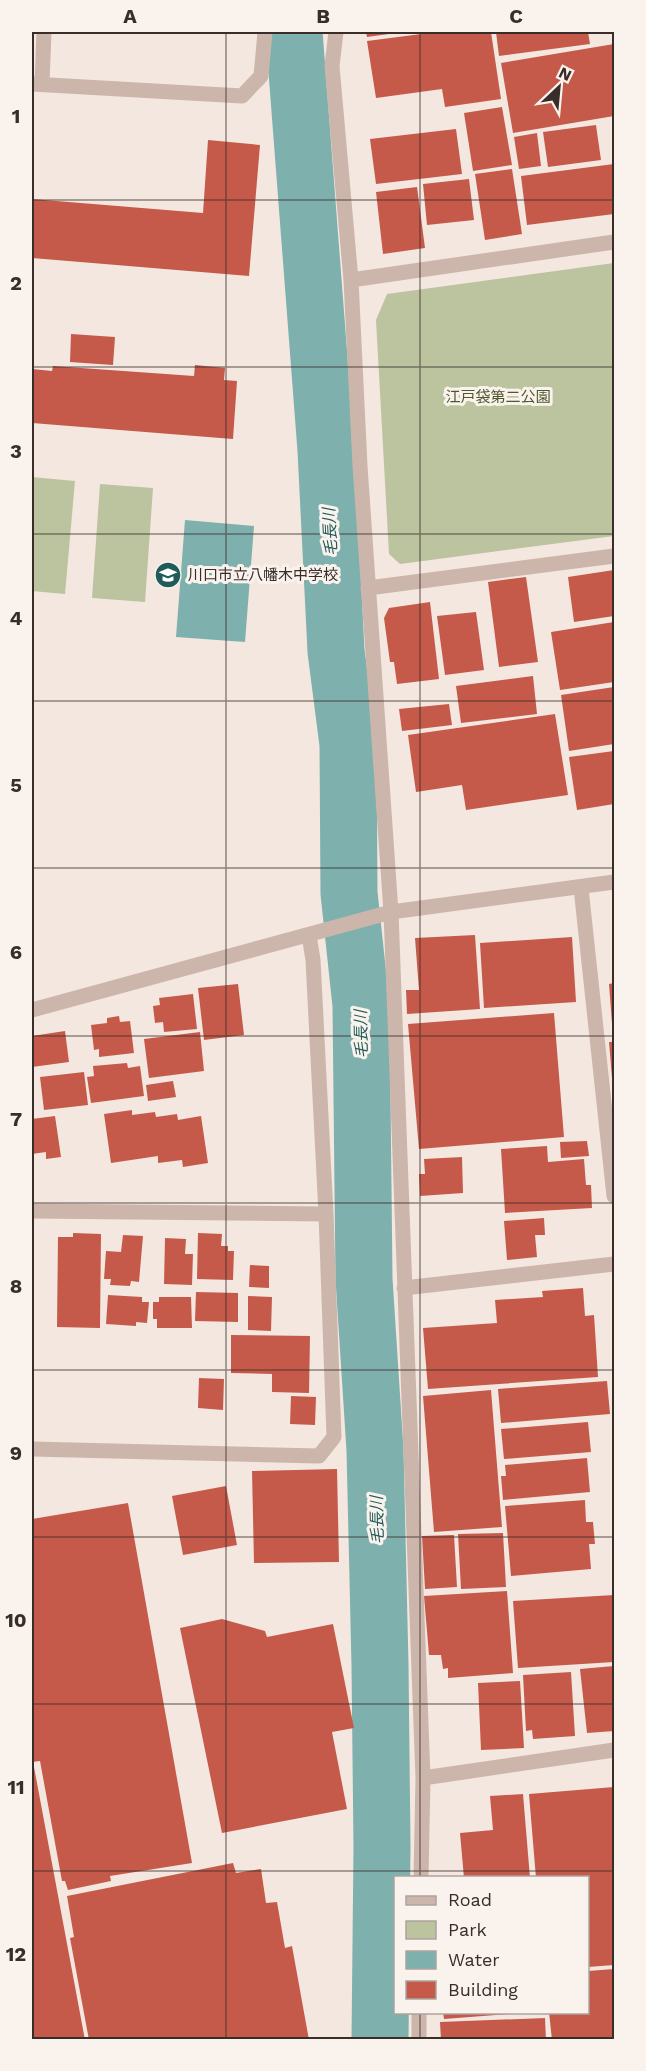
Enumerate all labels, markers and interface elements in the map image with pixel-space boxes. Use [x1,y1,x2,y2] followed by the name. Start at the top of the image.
[123,4,137,28] text: A
[316,4,330,28] text: B
[509,4,523,28] text: C
[529,57,589,117] north arrow
[556,63,575,85] text: N
[12,104,20,128] text: 1
[10,271,22,295] text: 2
[445,388,551,406] park label: 江戸袋第二公園
[10,439,22,463] text: 3
[319,506,341,556] water label: 毛長川
[153,560,183,590] school or university icon: 川口市立八幡木中学校
[188,566,338,584] place label: 川口市立八幡木中学校
[10,606,23,630] text: 4
[10,773,22,797] text: 5
[10,940,22,964] text: 6
[351,1008,371,1058] water label: 毛長川
[10,1107,22,1131] text: 7
[10,1274,22,1298] text: 8
[10,1441,22,1465] text: 9
[367,1494,387,1544] water label: 毛長川
[5,1608,27,1632] text: 10
[7,1775,25,1799] text: 11
[394,1876,589,2014] legend
[448,1889,492,1910] text: Road
[448,1919,487,1940] text: Park
[6,1942,26,1966] text: 12
[448,1949,500,1970] text: Water
[448,1979,518,2000] text: Building

